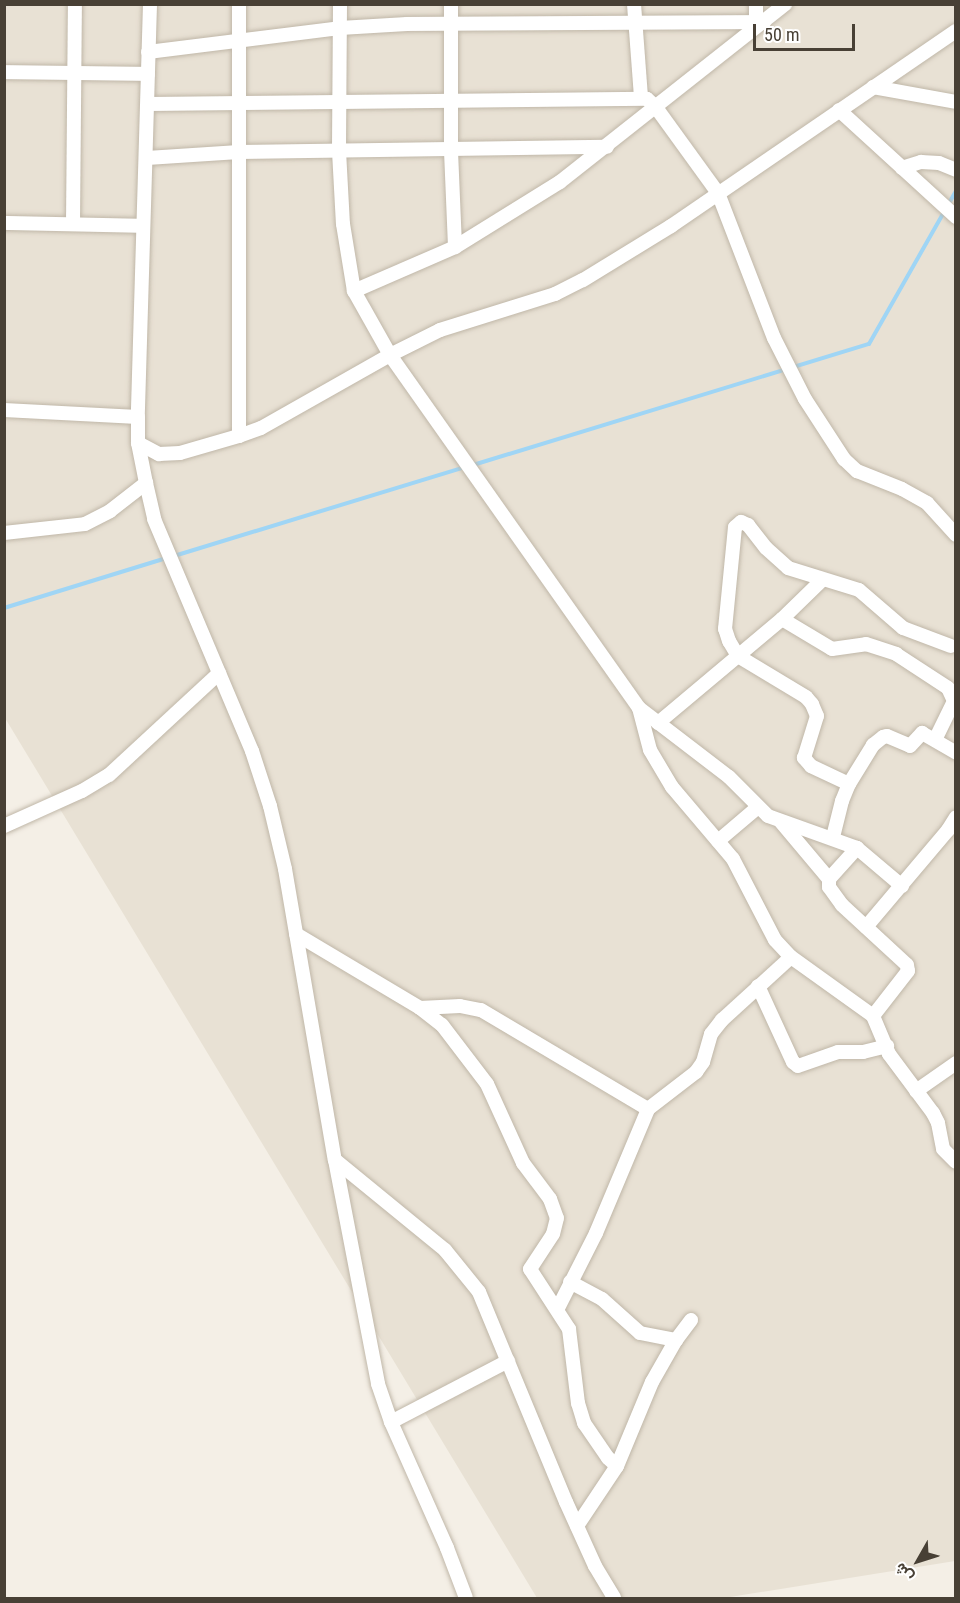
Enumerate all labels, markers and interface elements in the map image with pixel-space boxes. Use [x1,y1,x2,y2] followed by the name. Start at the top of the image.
[756,12,858,50] scale bar
[764,24,799,45] text: 50 m
[888,1531,948,1591] north arrow
[890,1559,917,1586] text: ش

